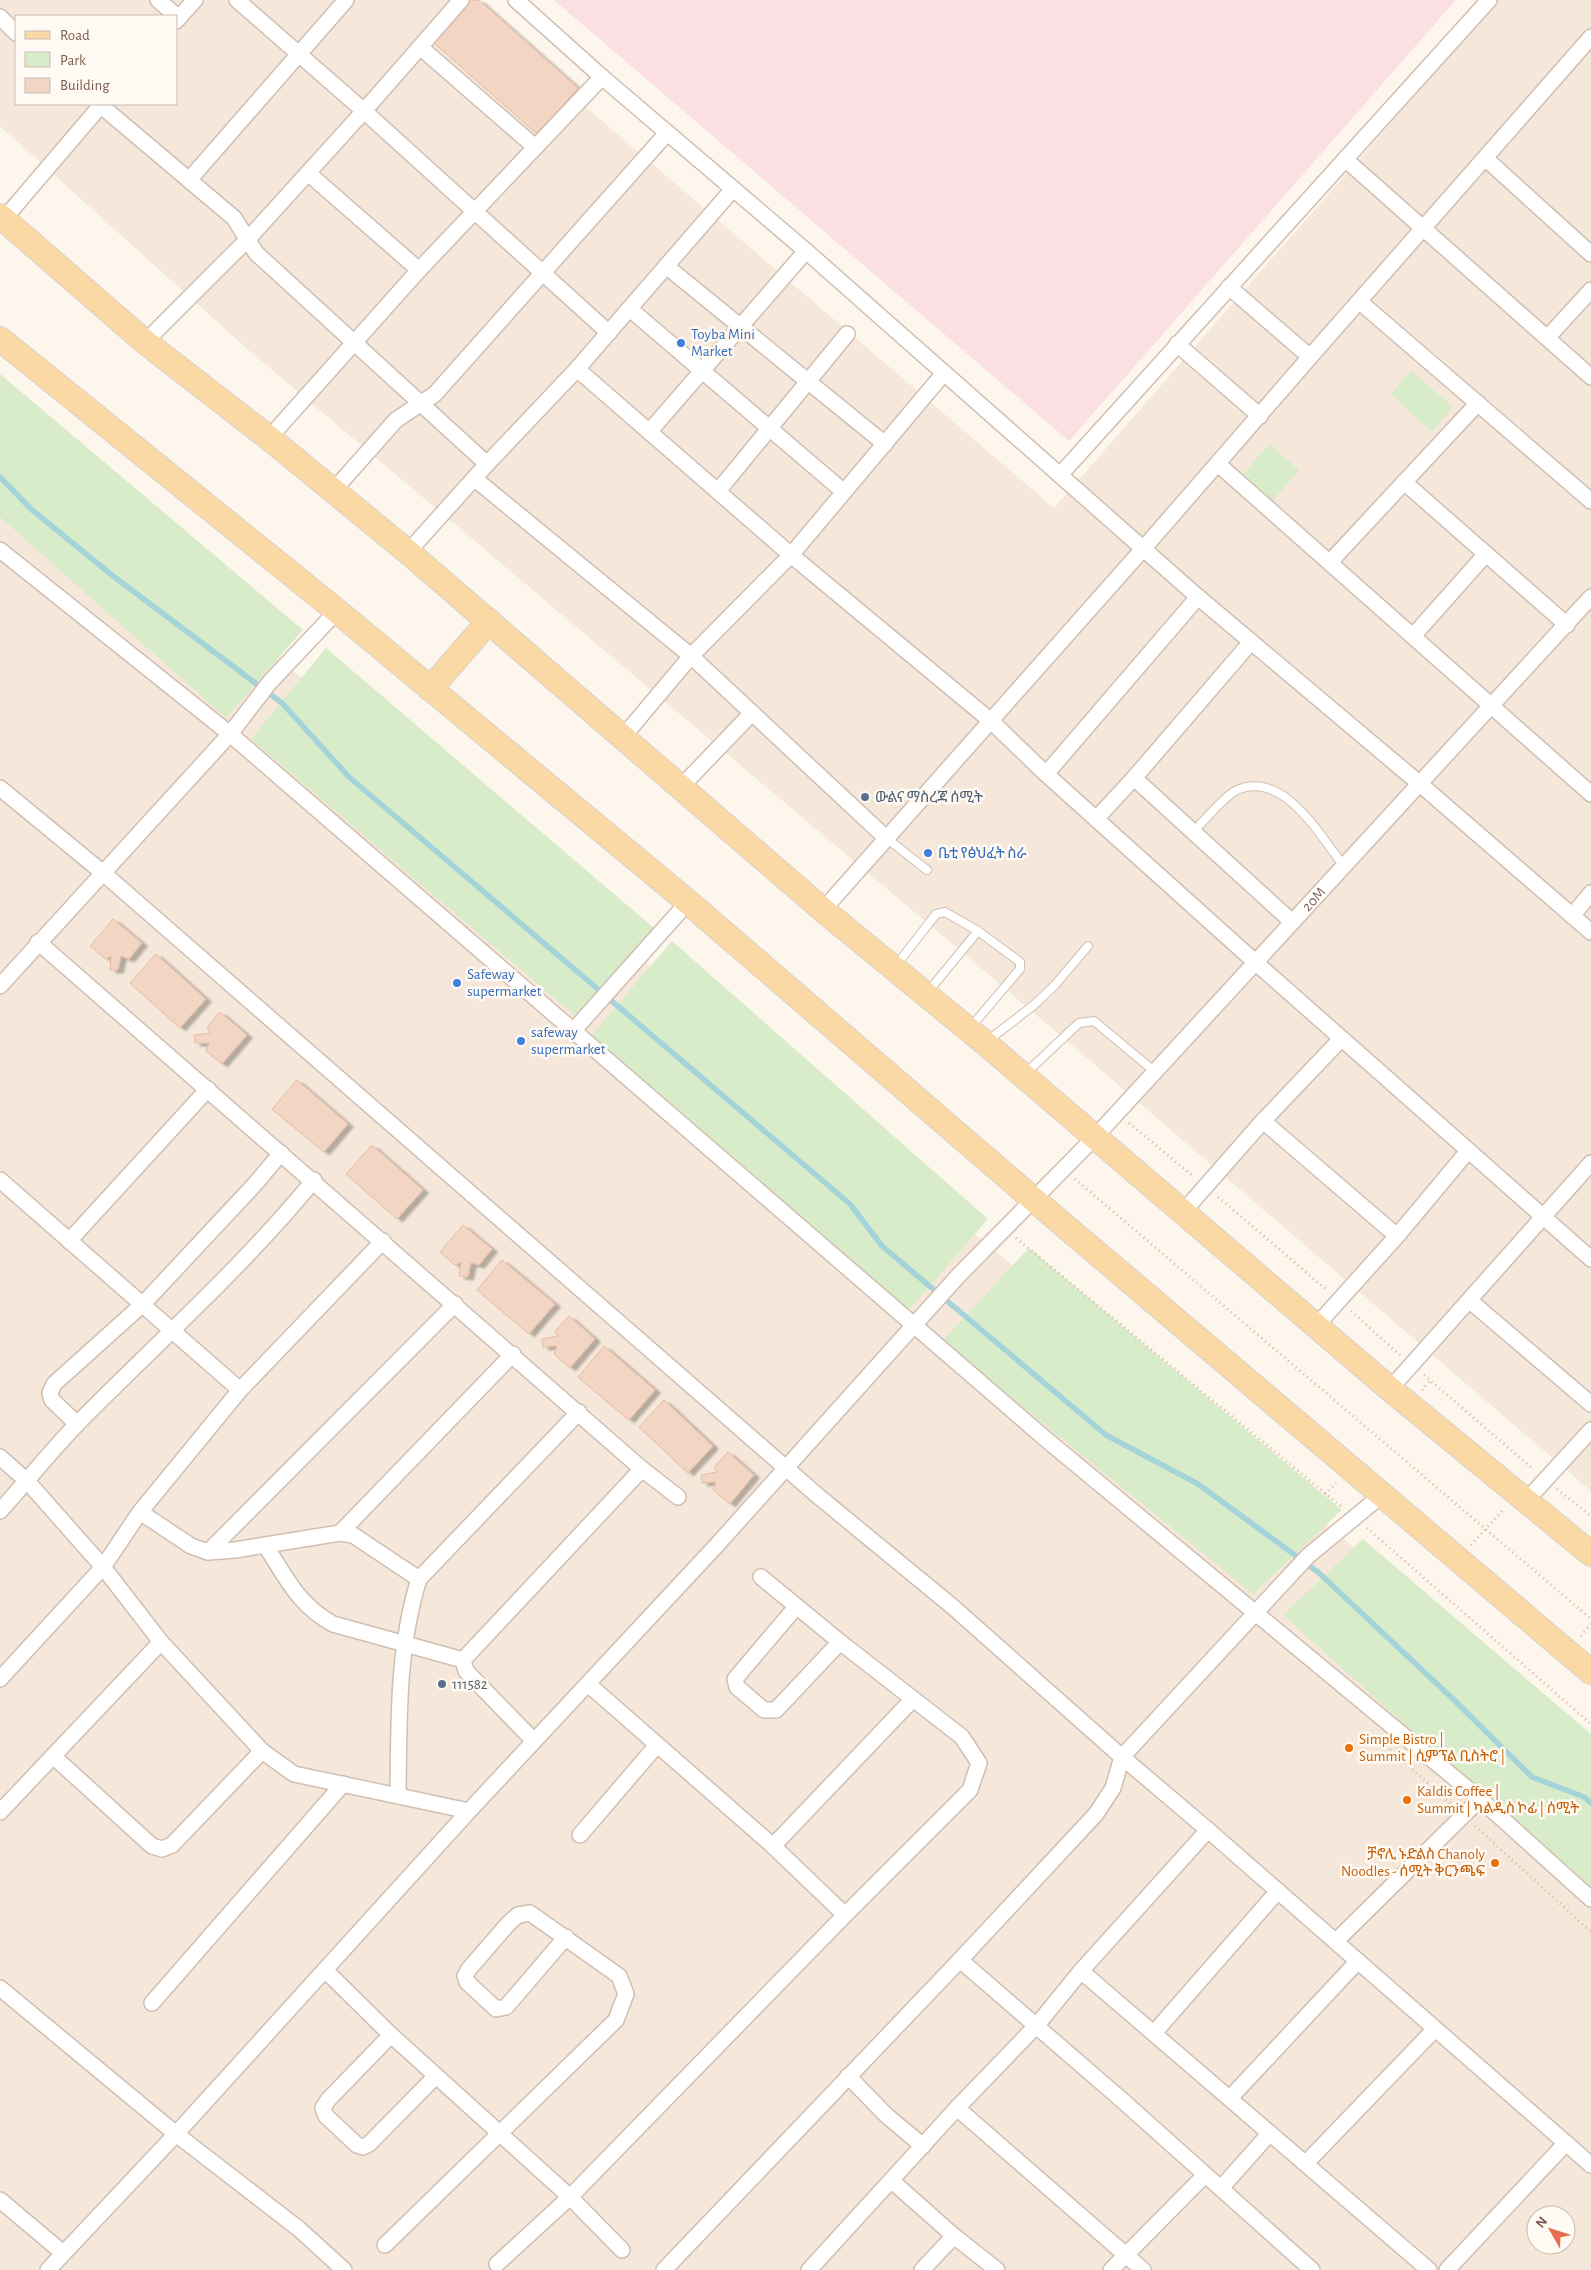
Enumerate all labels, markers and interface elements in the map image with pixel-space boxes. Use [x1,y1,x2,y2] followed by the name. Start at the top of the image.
[15,15,178,105] legend
[60,28,90,43] text: Road
[60,53,86,68] text: Park
[60,78,110,93] text: Building
[691,327,755,359] place label: Toyba Mini Market
[675,337,687,349] marker: Toyba Mini Market
[875,790,983,805] place label: ውልና ማስረጃ ሰሚት
[859,791,871,803] marker: ውልና ማስረጃ ሰሚት
[938,846,1026,861] place label: ቤቲ የፅህፈት ስራ
[922,847,934,859] marker: ቤቲ የፅህፈት ስራ
[1299,884,1328,914] street label: 20M
[467,967,542,999] place label: Safeway supermarket
[451,977,463,989] marker: Safeway supermarket
[531,1025,606,1057] place label: safeway supermarket
[515,1035,527,1047] marker: safeway supermarket
[452,1677,488,1692] place label: 111582
[436,1678,448,1690] marker: 111582
[1359,1732,1505,1765] place label: Simple Bistro | Summit | ሲምፕል ቢስትሮ |
[1343,1742,1355,1754] marker: Simple Bistro | Summit | ሲምፕል ቢስትሮ |
[1417,1784,1579,1817] place label: Kaldis Coffee | Summit | ካልዲስ ኮፊ | ሰሚት
[1401,1794,1413,1806] marker: Kaldis Coffee | Summit | ካልዲስ ኮፊ | ሰሚት
[1341,1846,1486,1879] place label: ቻኖሊ ኑድልስ Chanoly Noodles - ሰሚት ቅርንጫፍ
[1489,1857,1501,1869] marker: ቻኖሊ ኑድልስ Chanoly Noodles - ሰሚት ቅርንጫፍ
[1526,2205,1576,2255] north arrow
[1533,2214,1550,2231] text: N

